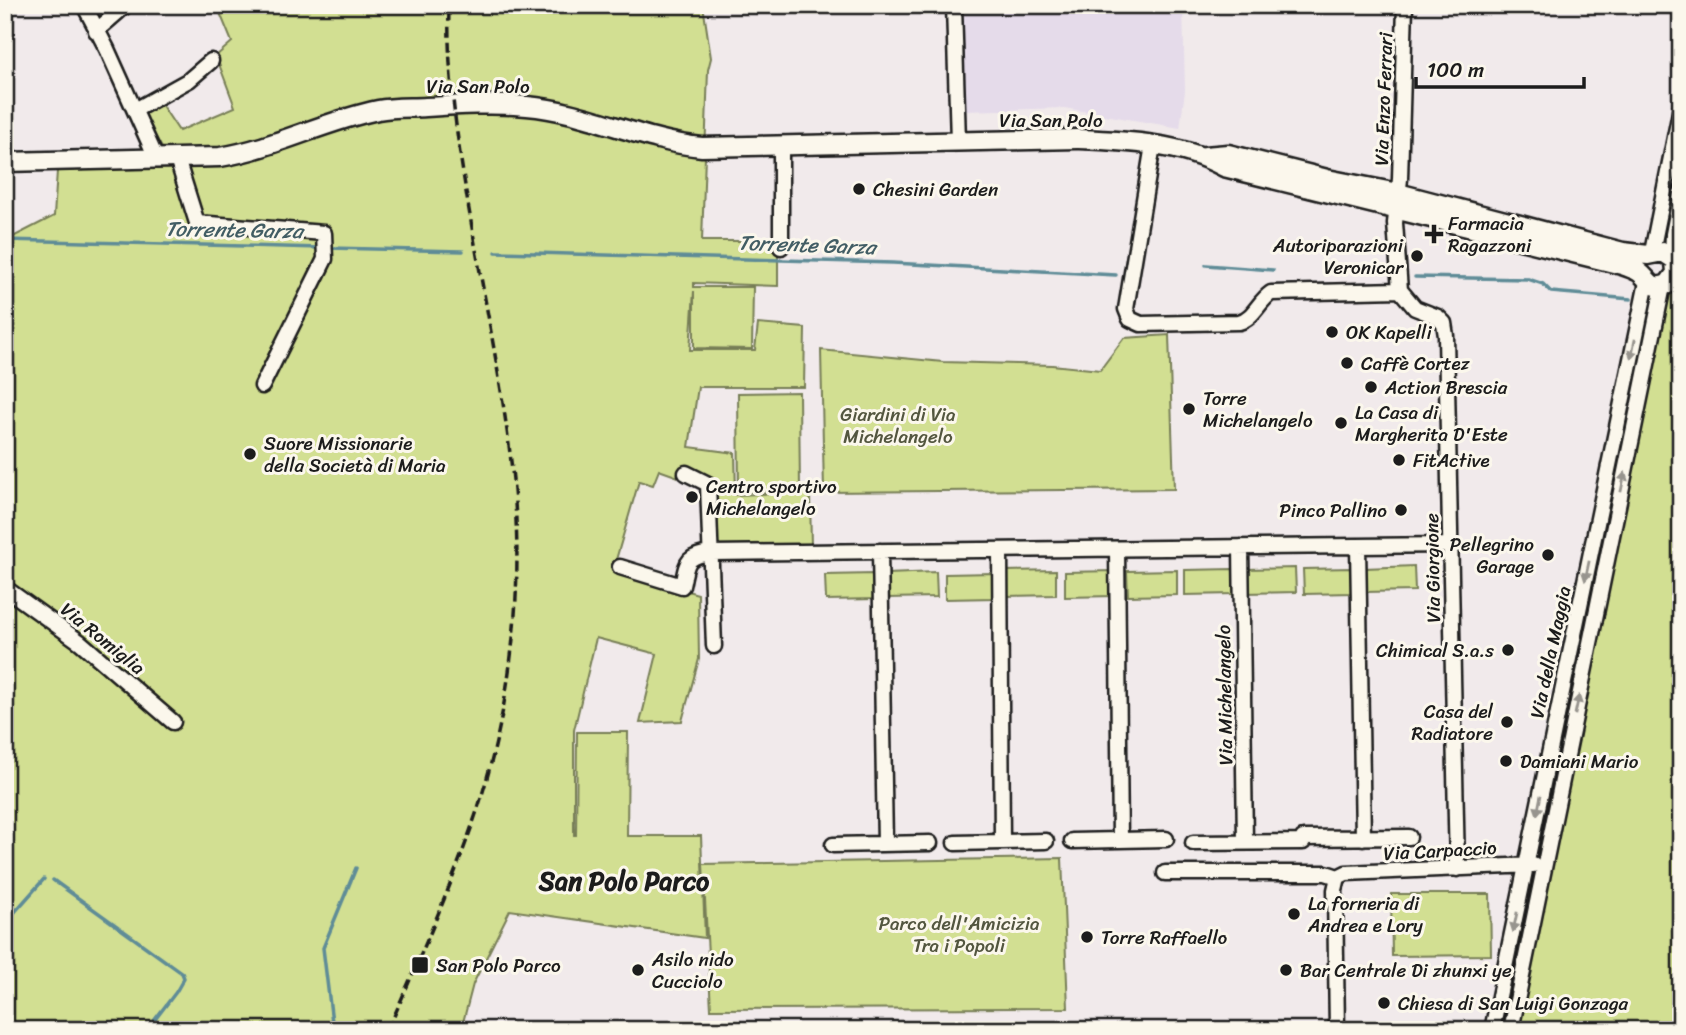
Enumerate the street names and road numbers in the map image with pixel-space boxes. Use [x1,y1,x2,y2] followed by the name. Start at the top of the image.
[1365,31,1402,166] street label: Via Enzo Ferrari
[426,70,530,103] street label: Via San Polo
[999,104,1103,137] street label: Via San Polo
[1415,513,1450,623] street label: Via Giorgione
[1520,582,1581,721] street label: Via della Maggia
[53,594,153,683] street label: Via Romiglia
[1207,624,1242,766] street label: Via Michelangelo
[1383,831,1497,870] street label: Via Carpaccio

